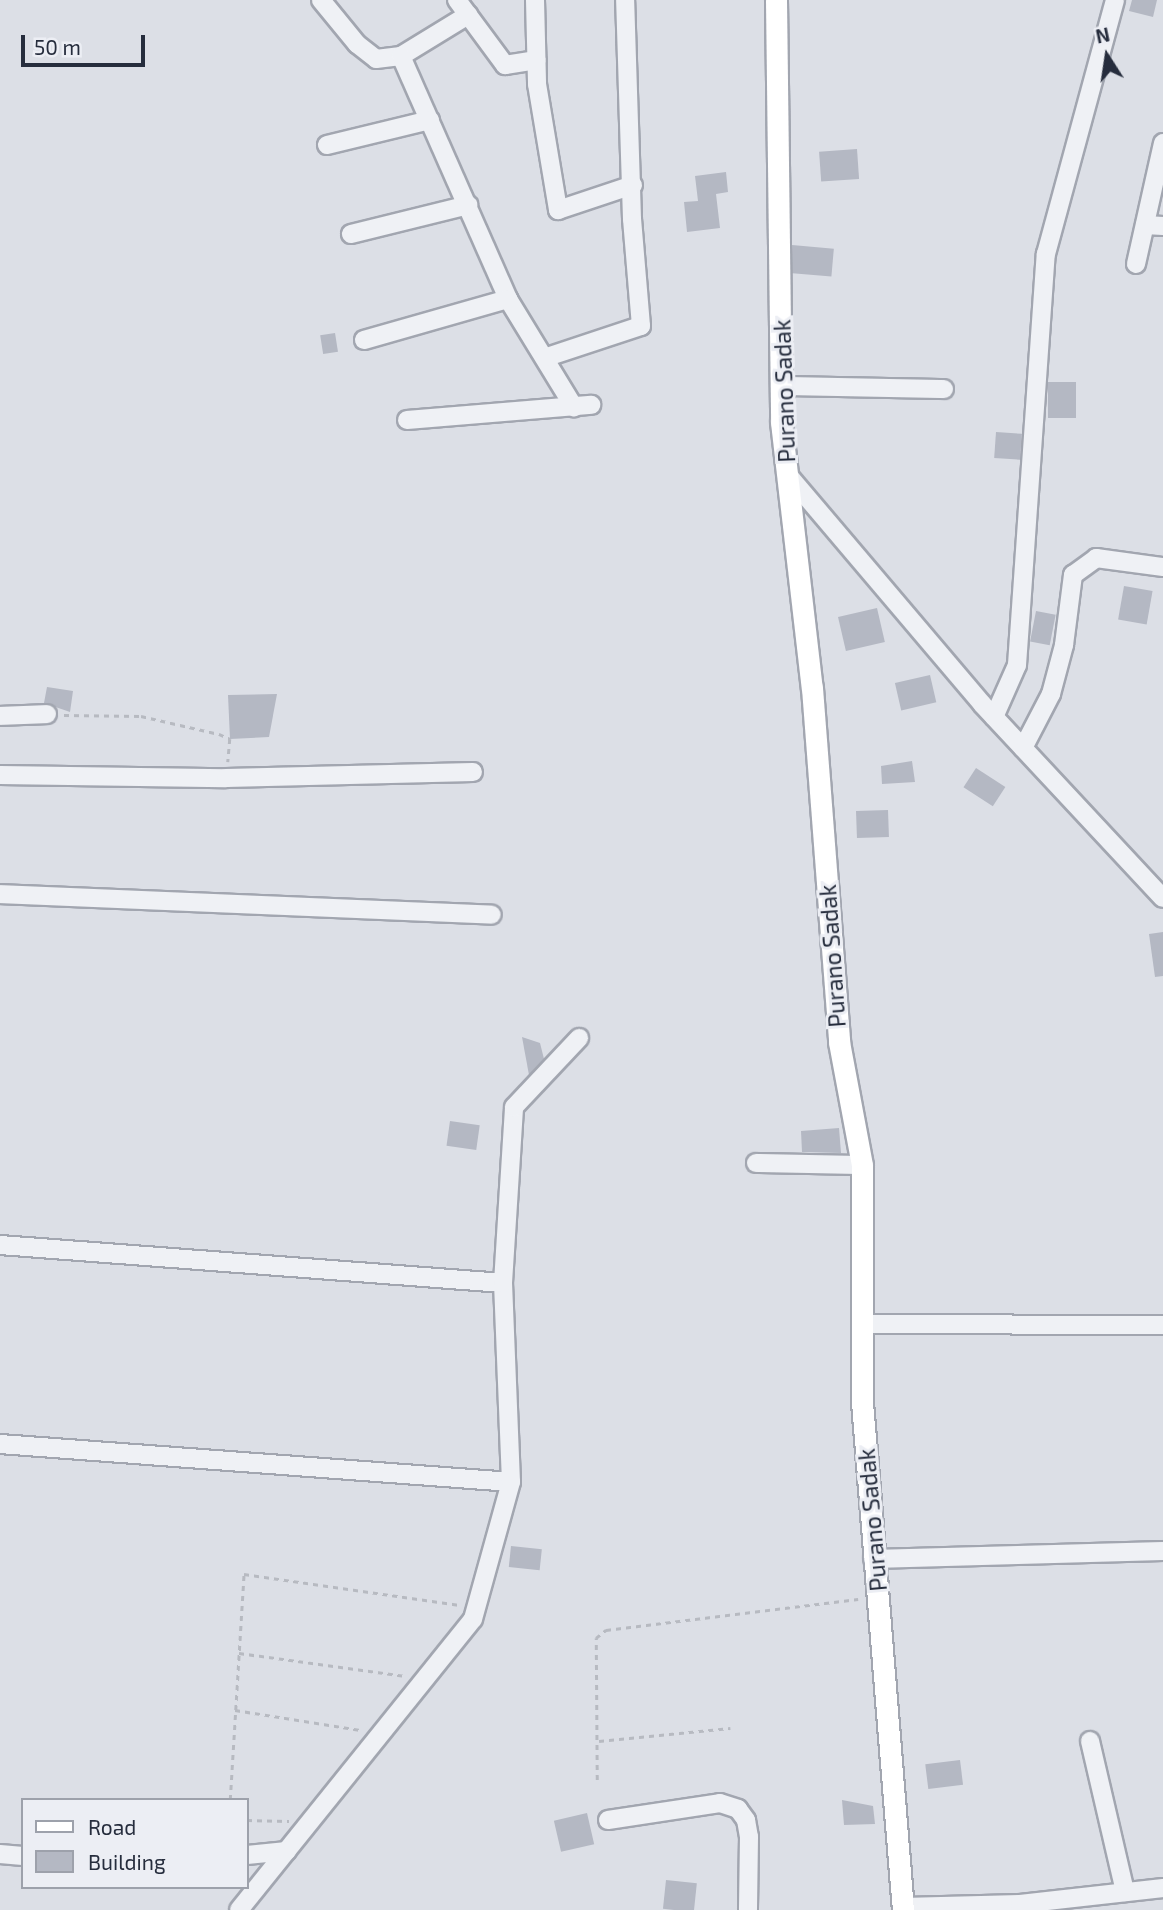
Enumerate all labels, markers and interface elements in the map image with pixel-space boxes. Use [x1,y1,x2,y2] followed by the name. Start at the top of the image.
[24,21,149,65] scale bar
[1072,21,1142,91] north arrow
[1093,22,1112,48] text: N
[34,34,81,59] text: 50 m
[768,319,800,463] street label: Purano Sadak
[813,884,851,1028] street label: Purano Sadak
[852,1448,892,1592] street label: Purano Sadak
[21,1798,248,1889] legend
[88,1814,136,1839] text: Road
[88,1849,166,1874] text: Building

